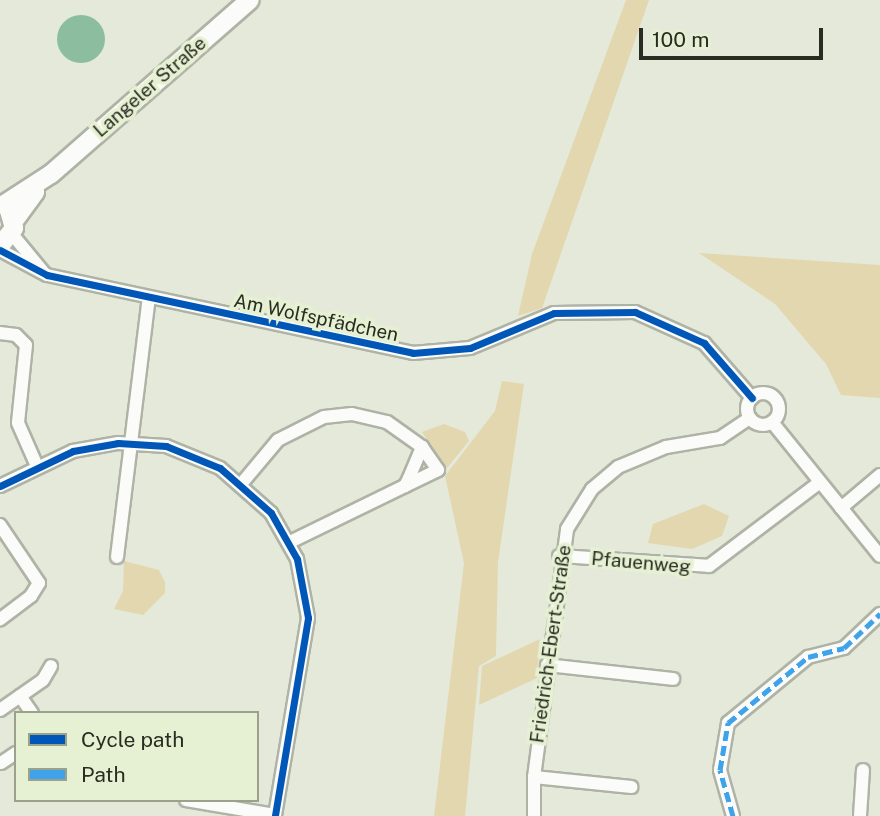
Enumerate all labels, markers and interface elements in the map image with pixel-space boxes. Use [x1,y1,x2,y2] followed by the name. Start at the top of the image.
[642,14,826,58] scale bar
[652,27,709,52] text: 100 m
[89,32,211,142] street label: Langeler Straße
[231,289,401,347] street label: Am Wolfspfädchen
[526,543,576,745] street label: Friedrich-Ebert-Straße
[590,547,692,579] street label: Pfauenweg
[14,711,259,802] legend
[81,727,184,752] text: Cycle path
[81,762,126,787] text: Path

